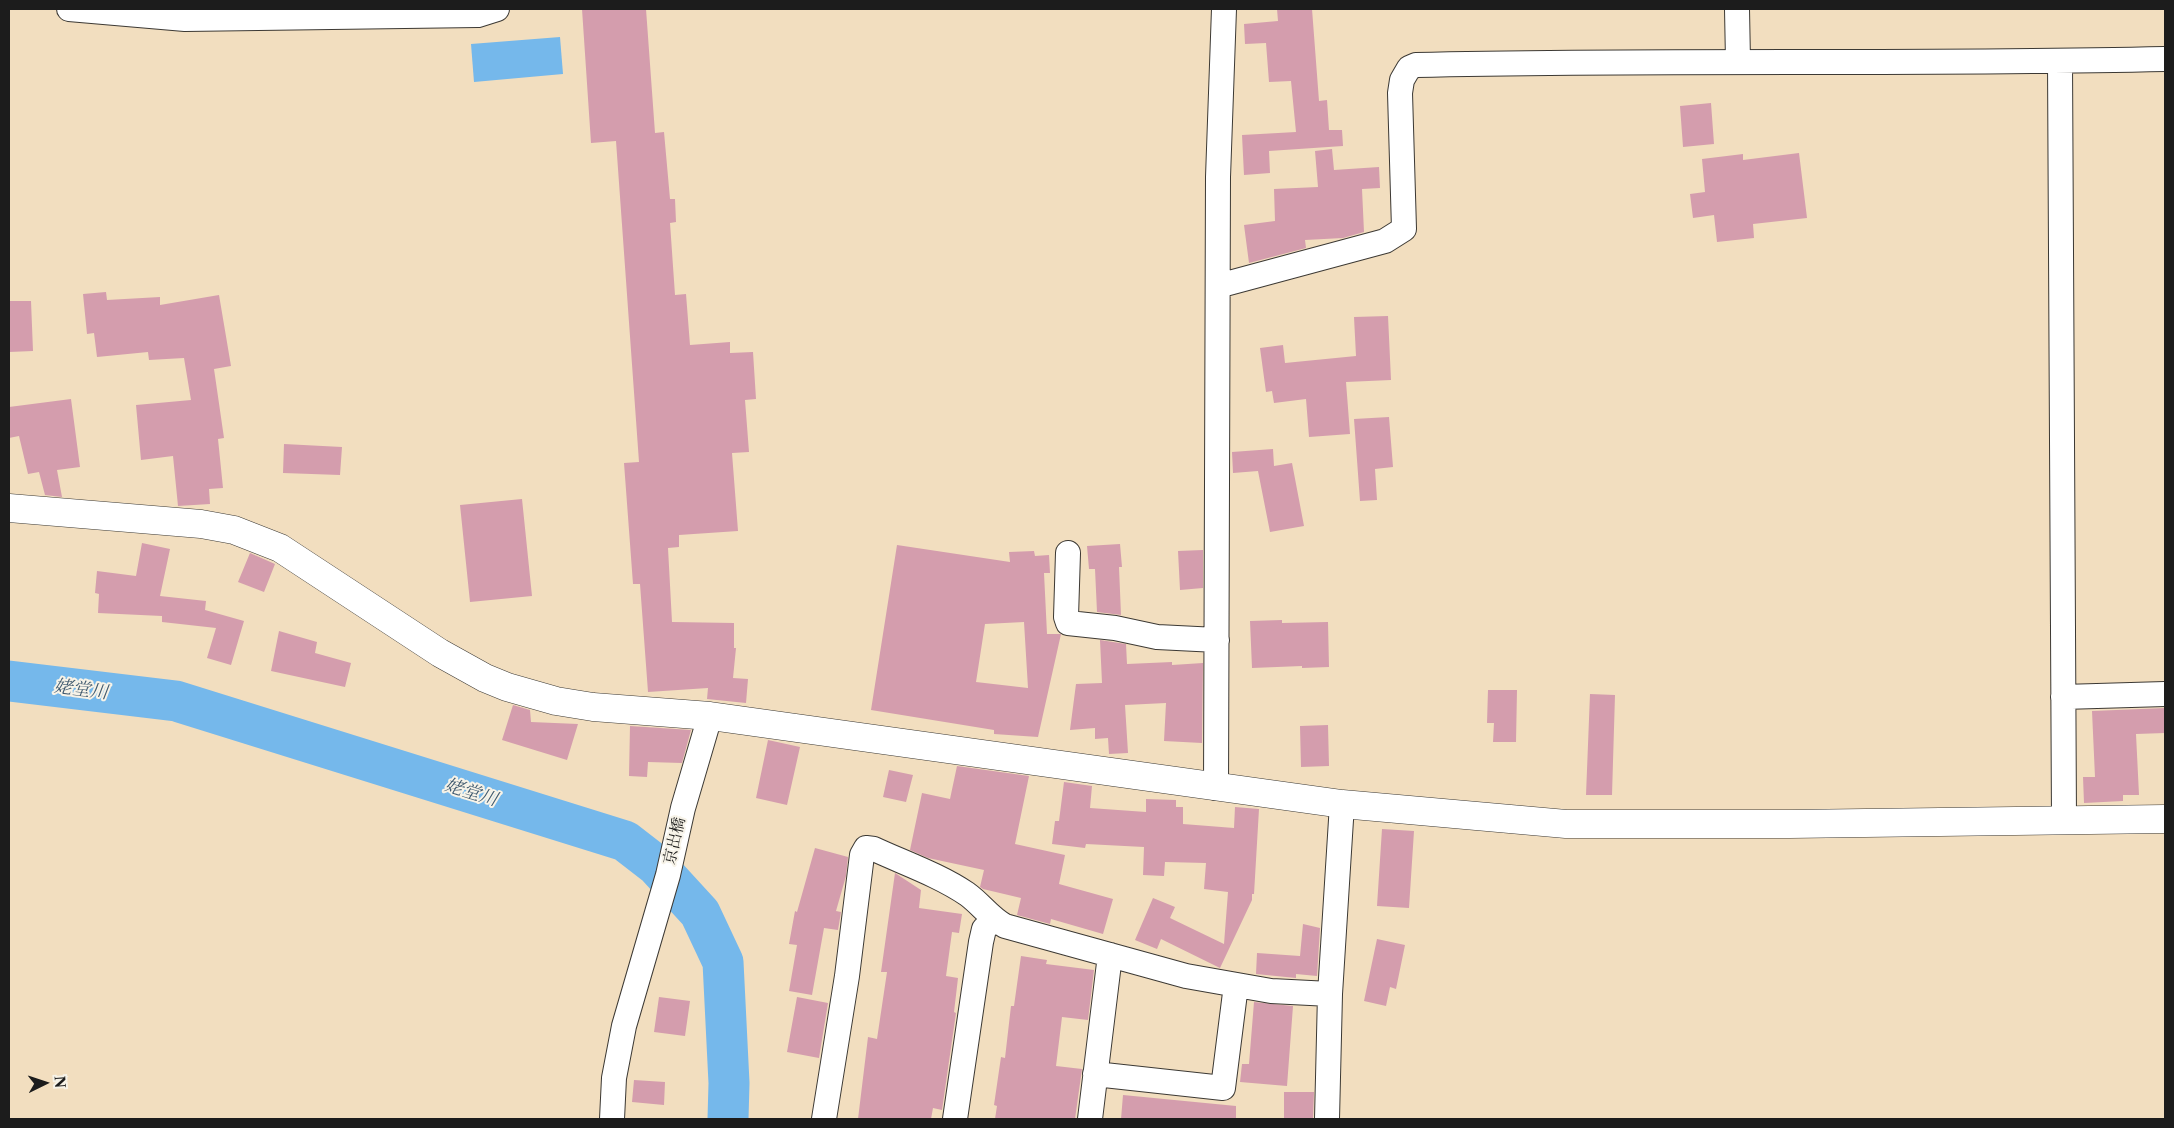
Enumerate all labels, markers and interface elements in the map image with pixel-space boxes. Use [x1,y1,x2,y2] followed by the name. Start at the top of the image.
[53,676,109,704] water label: 姥堂川
[442,775,500,811] water label: 姥堂川
[660,815,690,867] street label: 京出橋
[20,1058,70,1108] north arrow
[51,1075,69,1089] text: N

